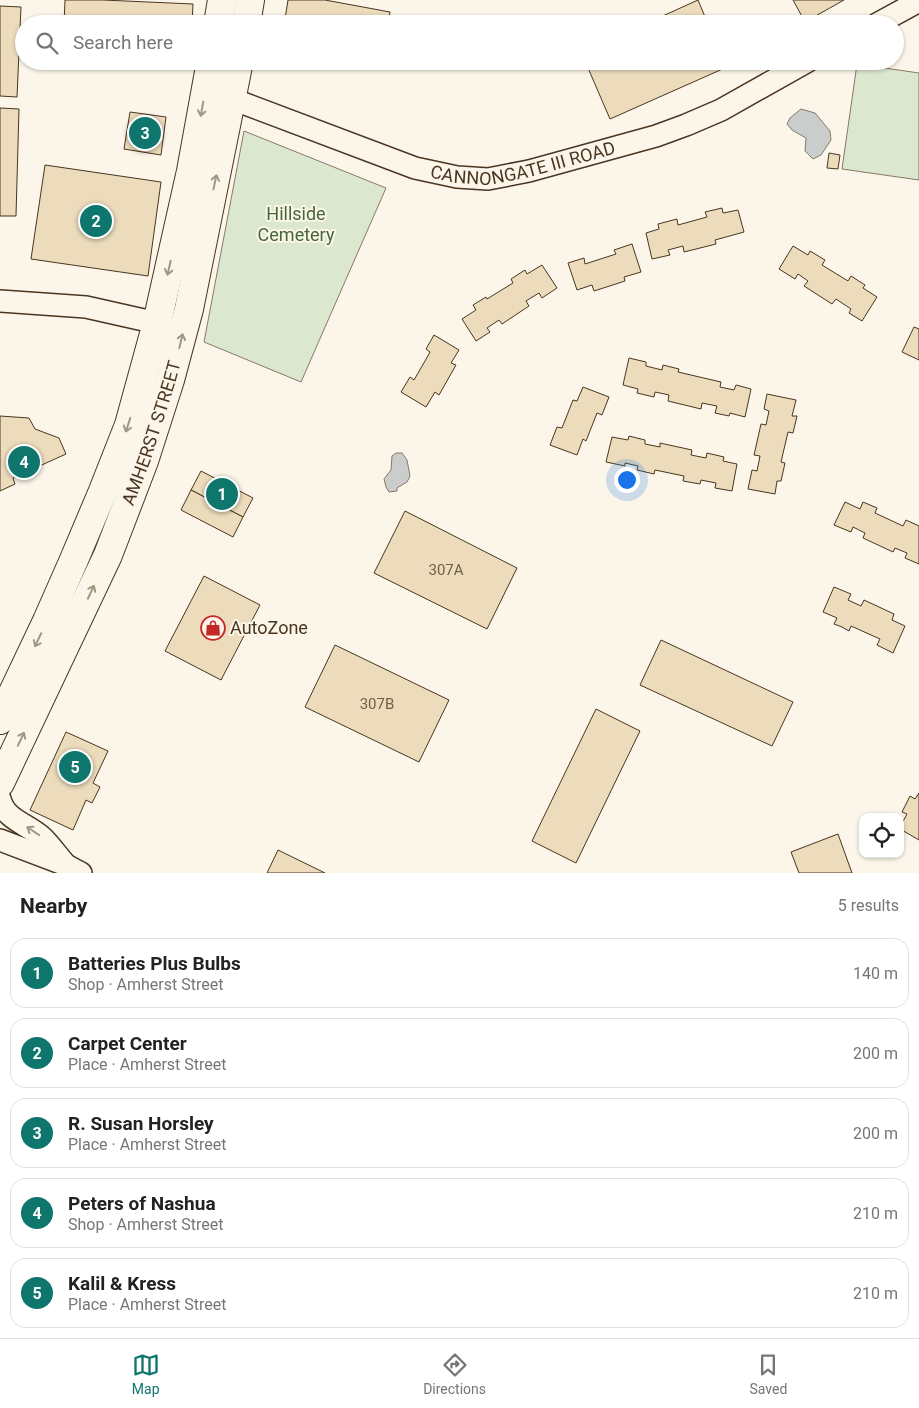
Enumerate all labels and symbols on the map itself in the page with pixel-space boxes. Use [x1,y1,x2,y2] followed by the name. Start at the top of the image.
[197,101,207,117] one-way arrow
[129,114,161,152] pin: 3
[429,137,617,189] street label: CANNONGATE III ROAD
[211,174,220,190] one-way arrow
[80,202,112,240] pin: 2
[258,203,335,245] park label: Hillside Cemetery
[164,260,173,276] one-way arrow
[176,333,186,349] one-way arrow
[117,358,185,508] street label: AMHERST STREET
[123,417,132,433] one-way arrow
[8,443,40,481] pin: 4
[614,467,640,493] your location
[206,475,238,513] pin: 1
[428,561,464,579] house number: 307A
[87,585,96,600] one-way arrow
[200,615,226,641] shop icon: AutoZone
[230,617,308,638] place label: AutoZone
[33,632,42,647] one-way arrow
[360,695,394,713] house number: 307B
[17,732,26,747] one-way arrow
[59,748,91,786] pin: 5
[26,826,40,836] one-way arrow

